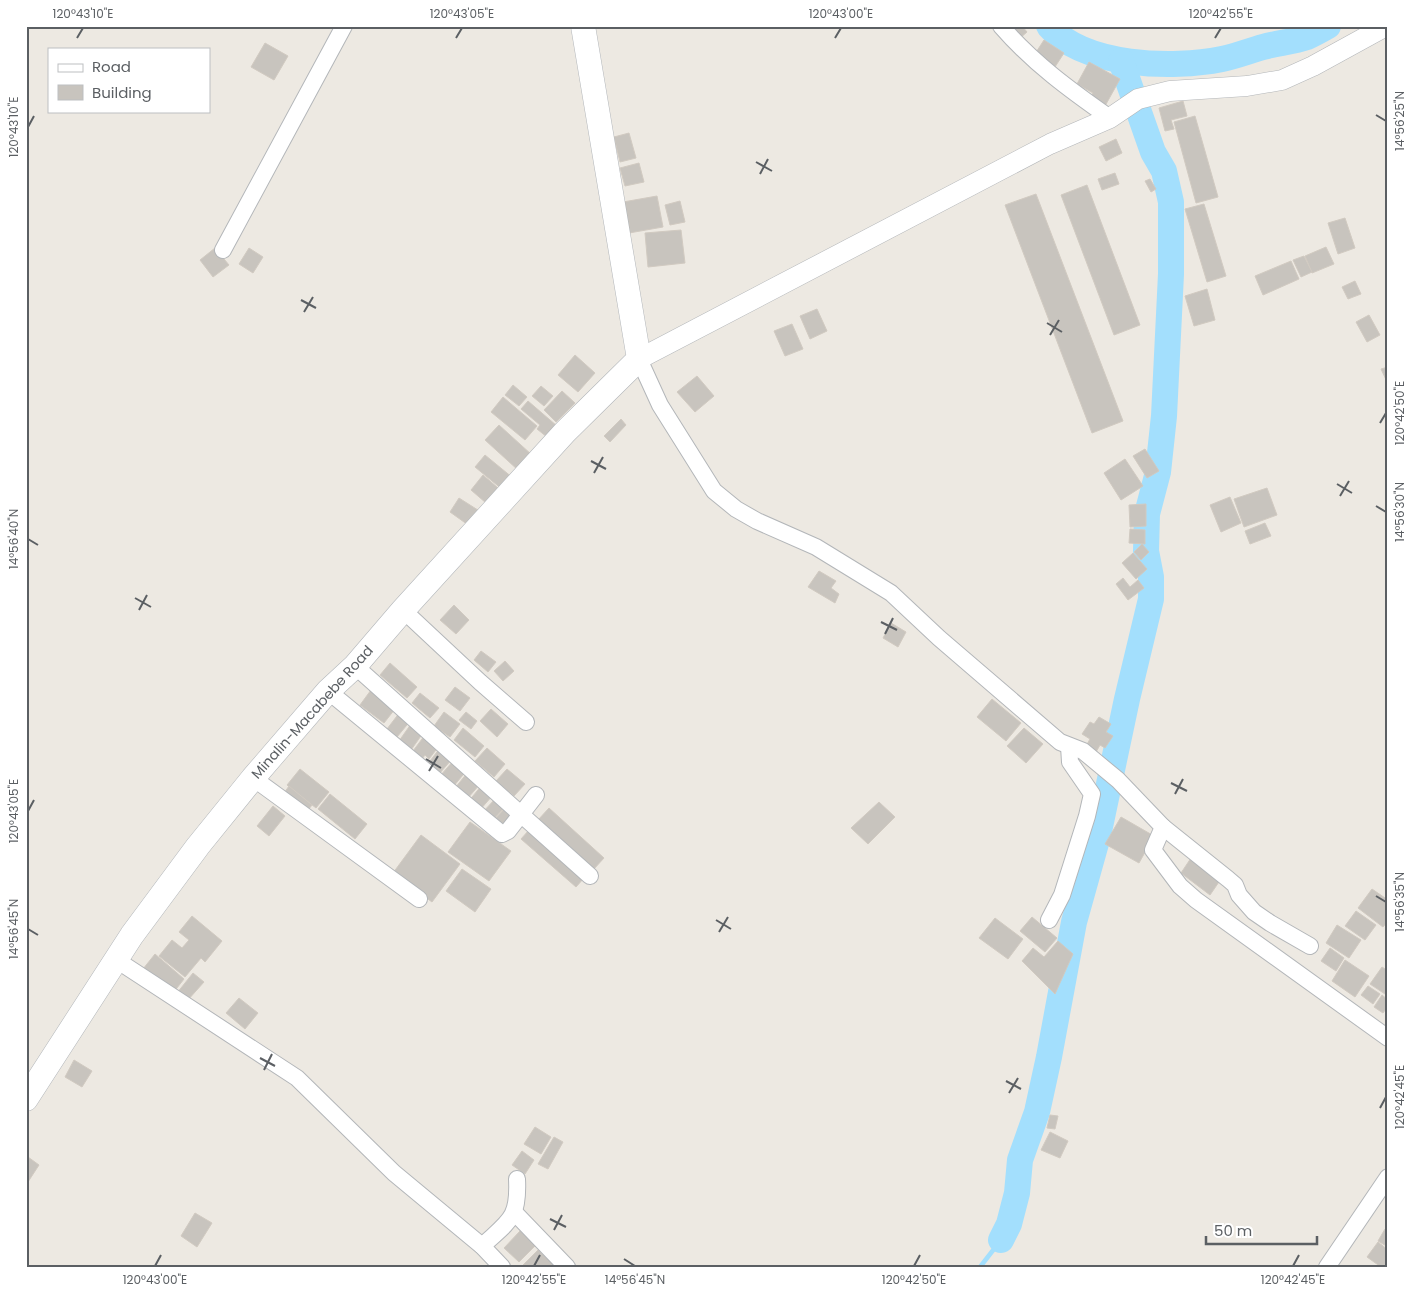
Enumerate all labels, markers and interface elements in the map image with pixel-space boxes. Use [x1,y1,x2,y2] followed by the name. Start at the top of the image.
[53,5,113,22] text: 120°43'10"E
[430,5,494,22] text: 120°43'05"E
[809,5,873,22] text: 120°43'00"E
[1189,5,1253,22] text: 120°42'55"E
[48,48,210,112] legend
[92,56,131,77] text: Road
[92,82,152,103] text: Building
[1391,91,1408,151] text: 14°56'25"N
[5,97,22,157] text: 120°43'10"E
[1391,381,1408,445] text: 120°42'50"E
[1391,482,1408,542] text: 14°56'30"N
[5,509,22,569] text: 14°56'40"N
[247,641,377,783] street label: Minalin-Macabebe Road
[5,779,22,843] text: 120°43'05"E
[1391,872,1408,932] text: 14°56'35"N
[5,899,22,959] text: 14°56'45"N
[1391,1065,1408,1129] text: 120°42'45"E
[1206,1213,1318,1245] scale bar
[1214,1220,1252,1241] text: 50 m
[123,1271,187,1288] text: 120°43'00"E
[502,1271,566,1288] text: 120°42'55"E
[605,1271,665,1288] text: 14°56'45"N
[882,1271,946,1288] text: 120°42'50"E
[1261,1271,1325,1288] text: 120°42'45"E

